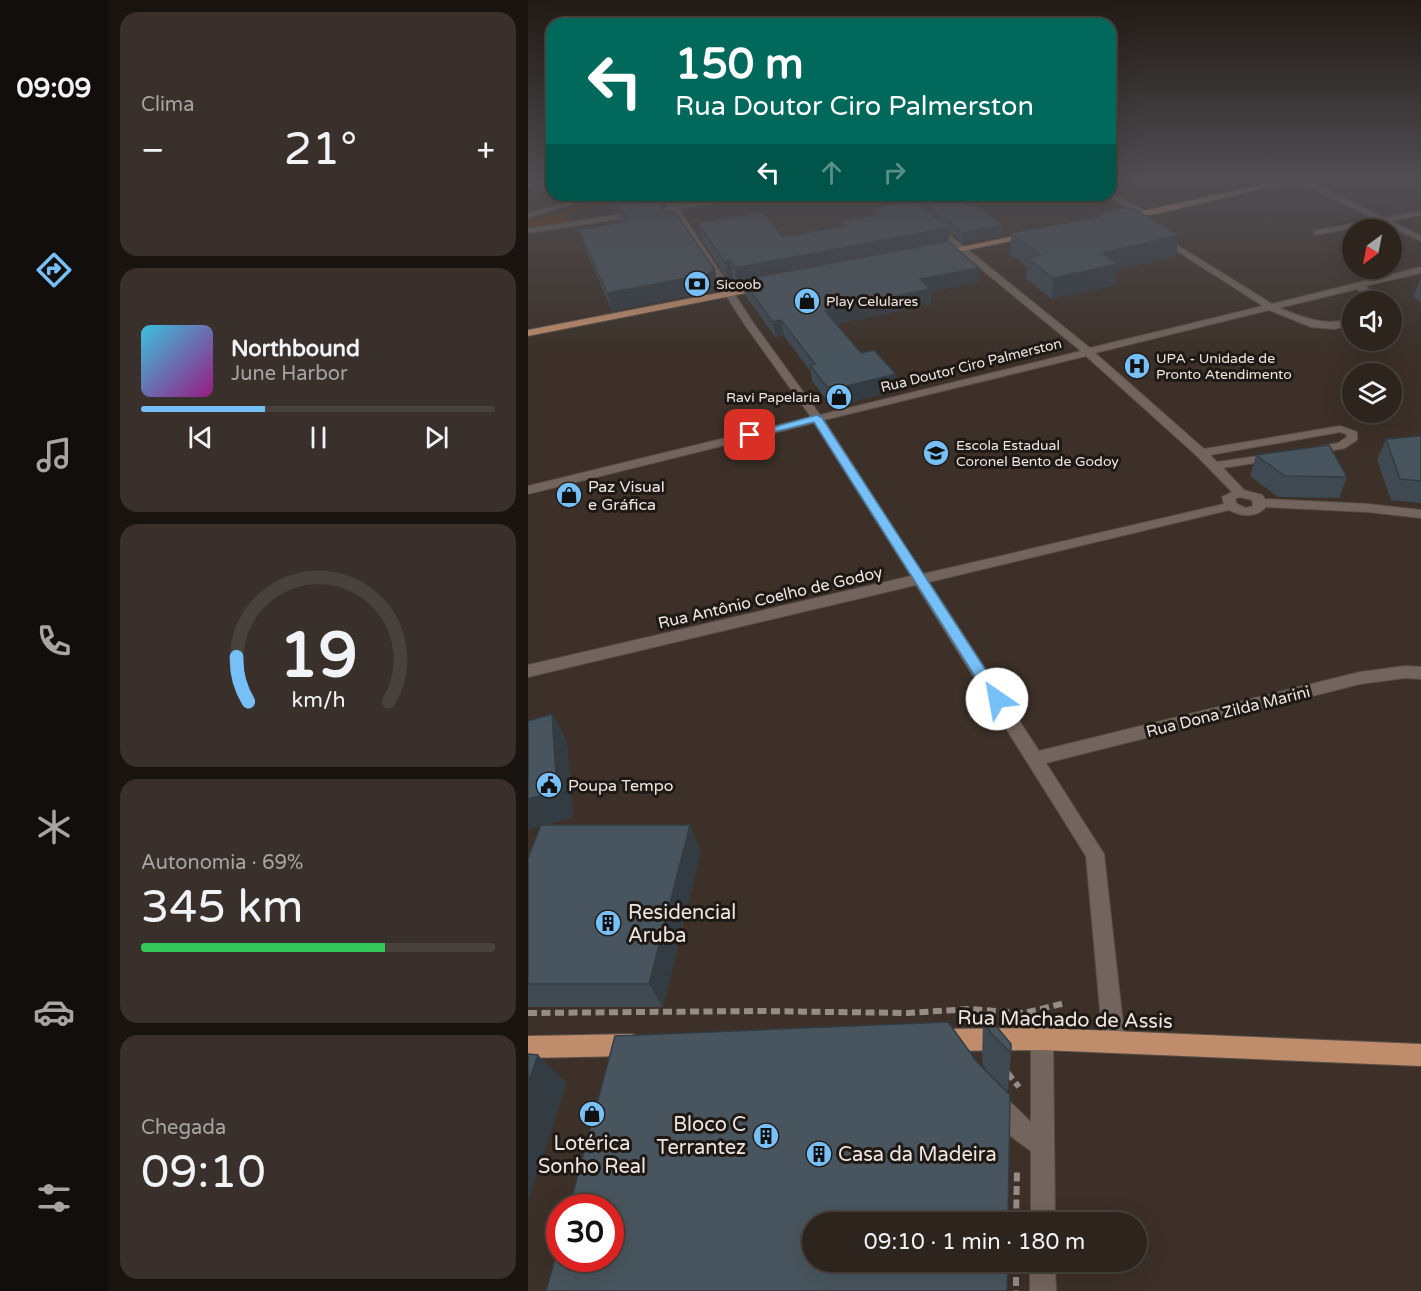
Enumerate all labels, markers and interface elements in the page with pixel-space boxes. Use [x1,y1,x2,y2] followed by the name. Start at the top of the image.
[675,39,804,90] text: 150 m
[576,42,654,120] icon: left
[17,72,91,105] text: 09:09
[675,90,1034,123] text: Rua Doutor Ciro Palmerston
[141,93,194,117] text: Clima
[284,123,357,177] text: 21°
[141,131,165,170] text: −
[476,131,495,170] text: +
[752,156,785,189] icon: left
[815,156,848,189] icon: ahead
[878,156,911,189] icon: right
[1342,219,1402,279] north arrow
[1342,219,1402,423] map controls
[33,249,75,291] icon: directions
[682,269,712,299] bank icon: Sicoob
[716,276,761,293] place label: Sicoob
[792,286,822,316] shop icon: Play Celulares
[1342,291,1402,351] button: sound
[826,293,919,310] place label: Play Celulares
[879,335,1063,396] street label: Rua Doutor Ciro Palmerston
[231,336,360,362] text: Northbound
[1156,350,1292,383] place label: UPA - Unidade de Pronto Atendimento
[1122,351,1152,381] hospital icon: UPA - Unidade de Pronto Atendimento
[231,362,348,386] text: June Harbor
[1342,363,1402,423] button: layers
[824,382,854,412] shop icon: Ravi Papelaria
[726,389,820,406] place label: Ravi Papelaria
[724,409,775,460] pin
[733,418,766,451] icon: arrive
[184,421,217,454] icon: previous
[302,421,335,454] icon: pause
[420,421,453,454] icon: next
[33,434,75,476] icon: music
[956,437,1119,470] place label: Escola Estadual Coronel Bento de Godoy
[921,438,951,468] school or university icon: Escola Estadual Coronel Bento de Godoy
[588,477,665,515] place label: Paz Visual e Gráfica
[554,480,584,510] shop icon: Paz Visual e Gráfica
[656,562,885,634] street label: Rua Antônio Coelho de Godoy
[33,620,75,662] icon: phone
[279,620,357,695] text: 19
[965,667,1029,731] position arrow
[1144,682,1312,742] street label: Rua Dona Zilda Marini
[291,688,345,714] text: km/h
[534,770,564,800] public building icon: Poupa Tempo
[568,776,674,796] place label: Poupa Tempo
[33,806,75,848] icon: climate
[141,851,303,875] text: Autonomia · 69%
[141,881,303,935] text: 345 km
[628,901,736,948] place label: Residencial Aruba
[593,908,623,938] building icon: Residencial Aruba
[33,991,75,1033] icon: car
[957,1006,1173,1034] street label: Rua Machado de Assis
[577,1099,607,1129] shop icon: Lotérica Sonho Real
[657,1113,746,1160] place label: Bloco C Terrantez
[141,1116,226,1140] text: Chegada
[751,1121,781,1151] building icon: Bloco C Terrantez
[538,1132,646,1179] place label: Lotérica Sonho Real
[804,1139,834,1169] building icon: Casa da Madeira
[838,1143,997,1167] place label: Casa da Madeira
[141,1146,266,1200] text: 09:10
[33,1177,75,1219] icon: filters
[546,1194,624,1272] speed limit sign: 30
[864,1229,1085,1255] text: 09:10 · 1 min · 180 m

